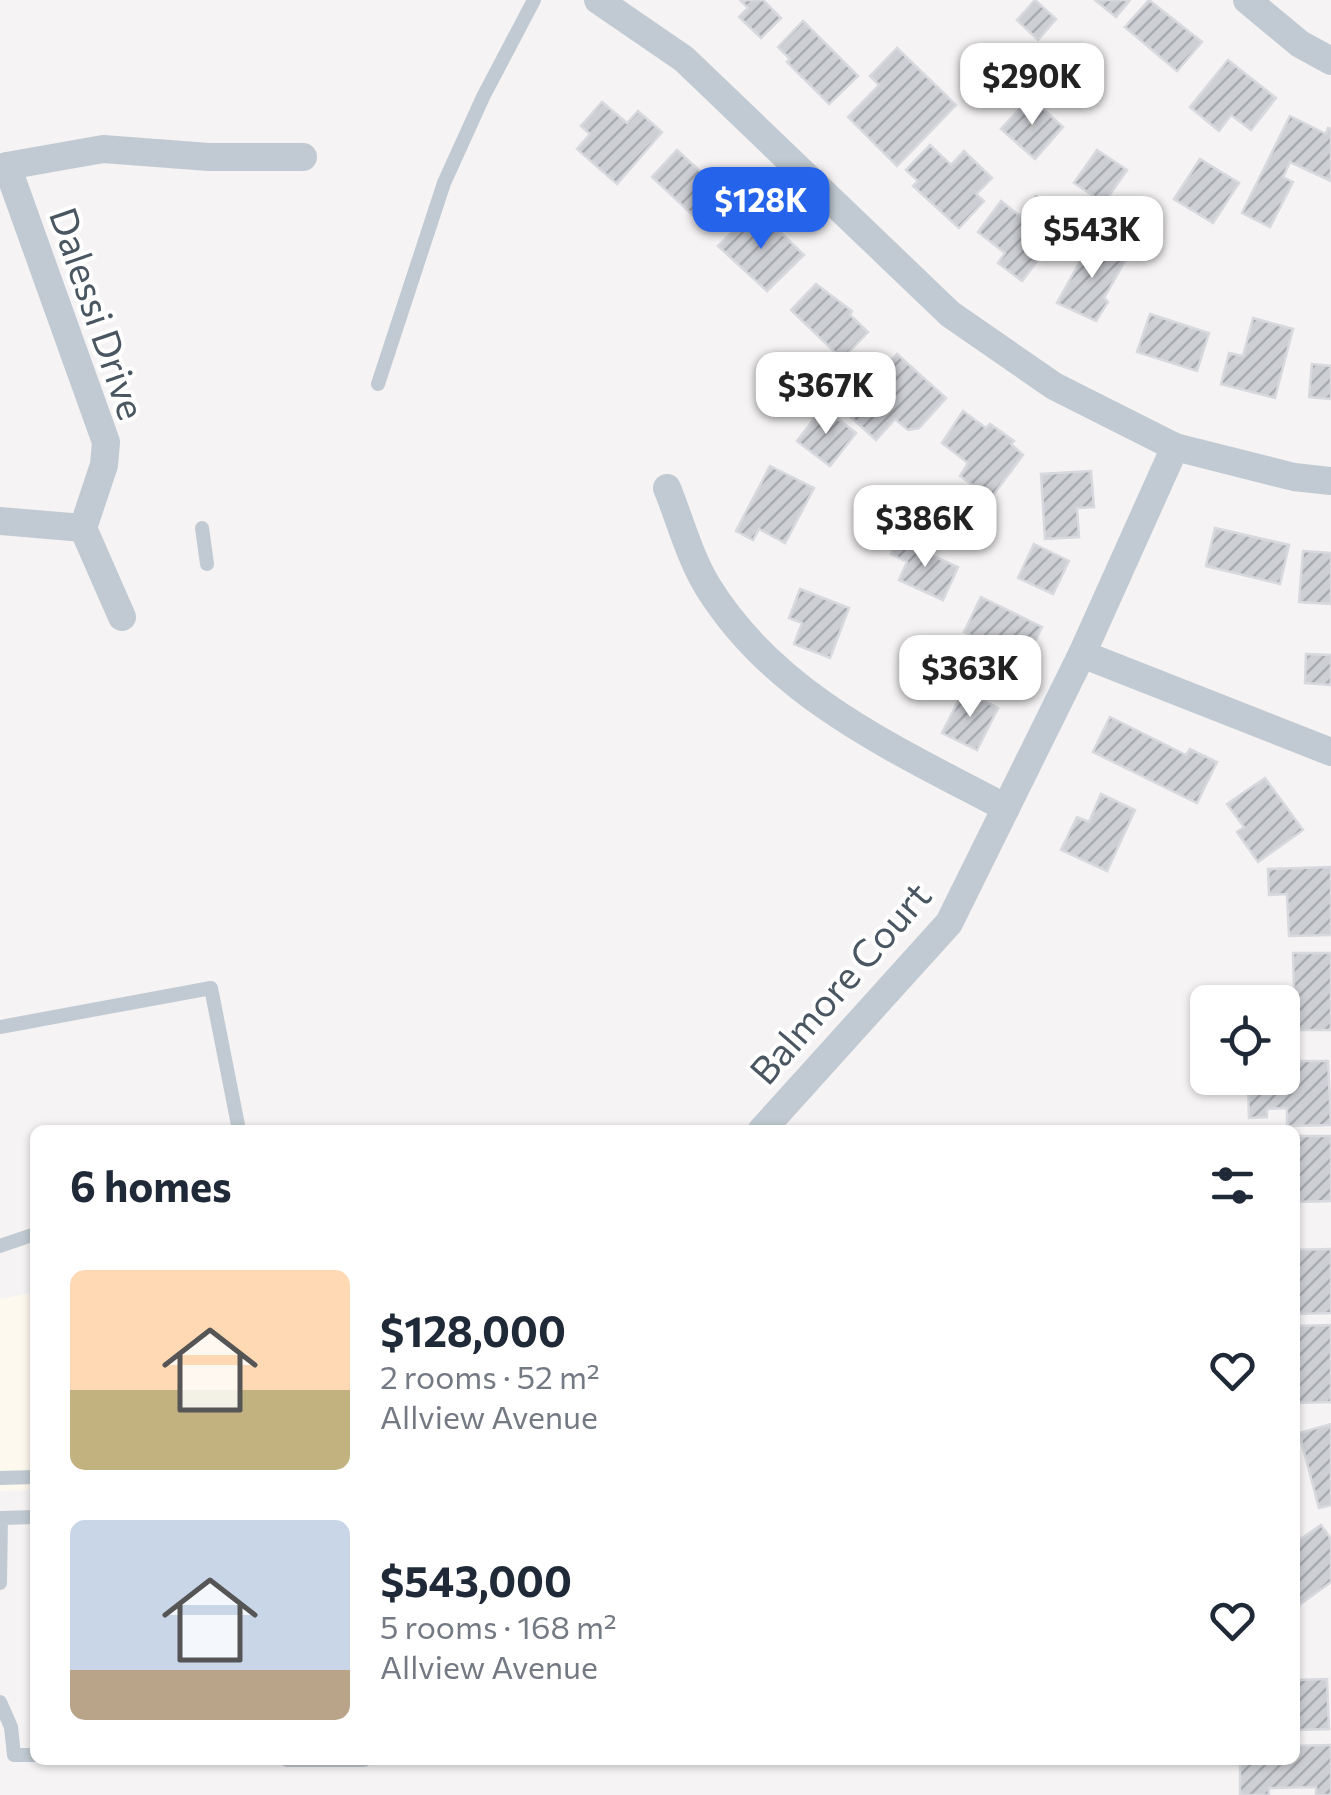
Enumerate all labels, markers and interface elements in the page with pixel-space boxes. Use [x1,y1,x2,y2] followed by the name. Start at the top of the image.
[962,43,1102,128] pin: $290K
[982,55,1082,95] text: $290K
[691,167,831,252] pin: $128K
[714,179,808,219] text: $128K
[1022,196,1162,281] pin: $543K
[41,201,157,425] street label: Dalessi Drive
[1043,208,1141,248] text: $543K
[756,352,896,437] pin: $367K
[778,364,874,404] text: $367K
[855,485,995,570] pin: $386K
[876,497,974,537] text: $386K
[900,635,1040,720] pin: $363K
[921,647,1019,687] text: $363K
[738,871,940,1093] street label: Balmore Court
[1190,985,1300,1095] map controls
[1190,985,1300,1095] button: locate
[1205,1158,1260,1213] icon: filters
[70,1159,232,1211] text: 6 homes
[380,1304,566,1356] text: $128,000
[150,1310,270,1430] icon: home
[1205,1343,1260,1398] icon: heart
[380,1356,600,1396] text: 2 rooms · 52 m²
[380,1396,598,1436] text: Allview Avenue
[380,1554,572,1606] text: $543,000
[150,1560,270,1680] icon: home
[1205,1593,1260,1648] icon: heart
[380,1606,617,1646] text: 5 rooms · 168 m²
[380,1646,598,1686] text: Allview Avenue

